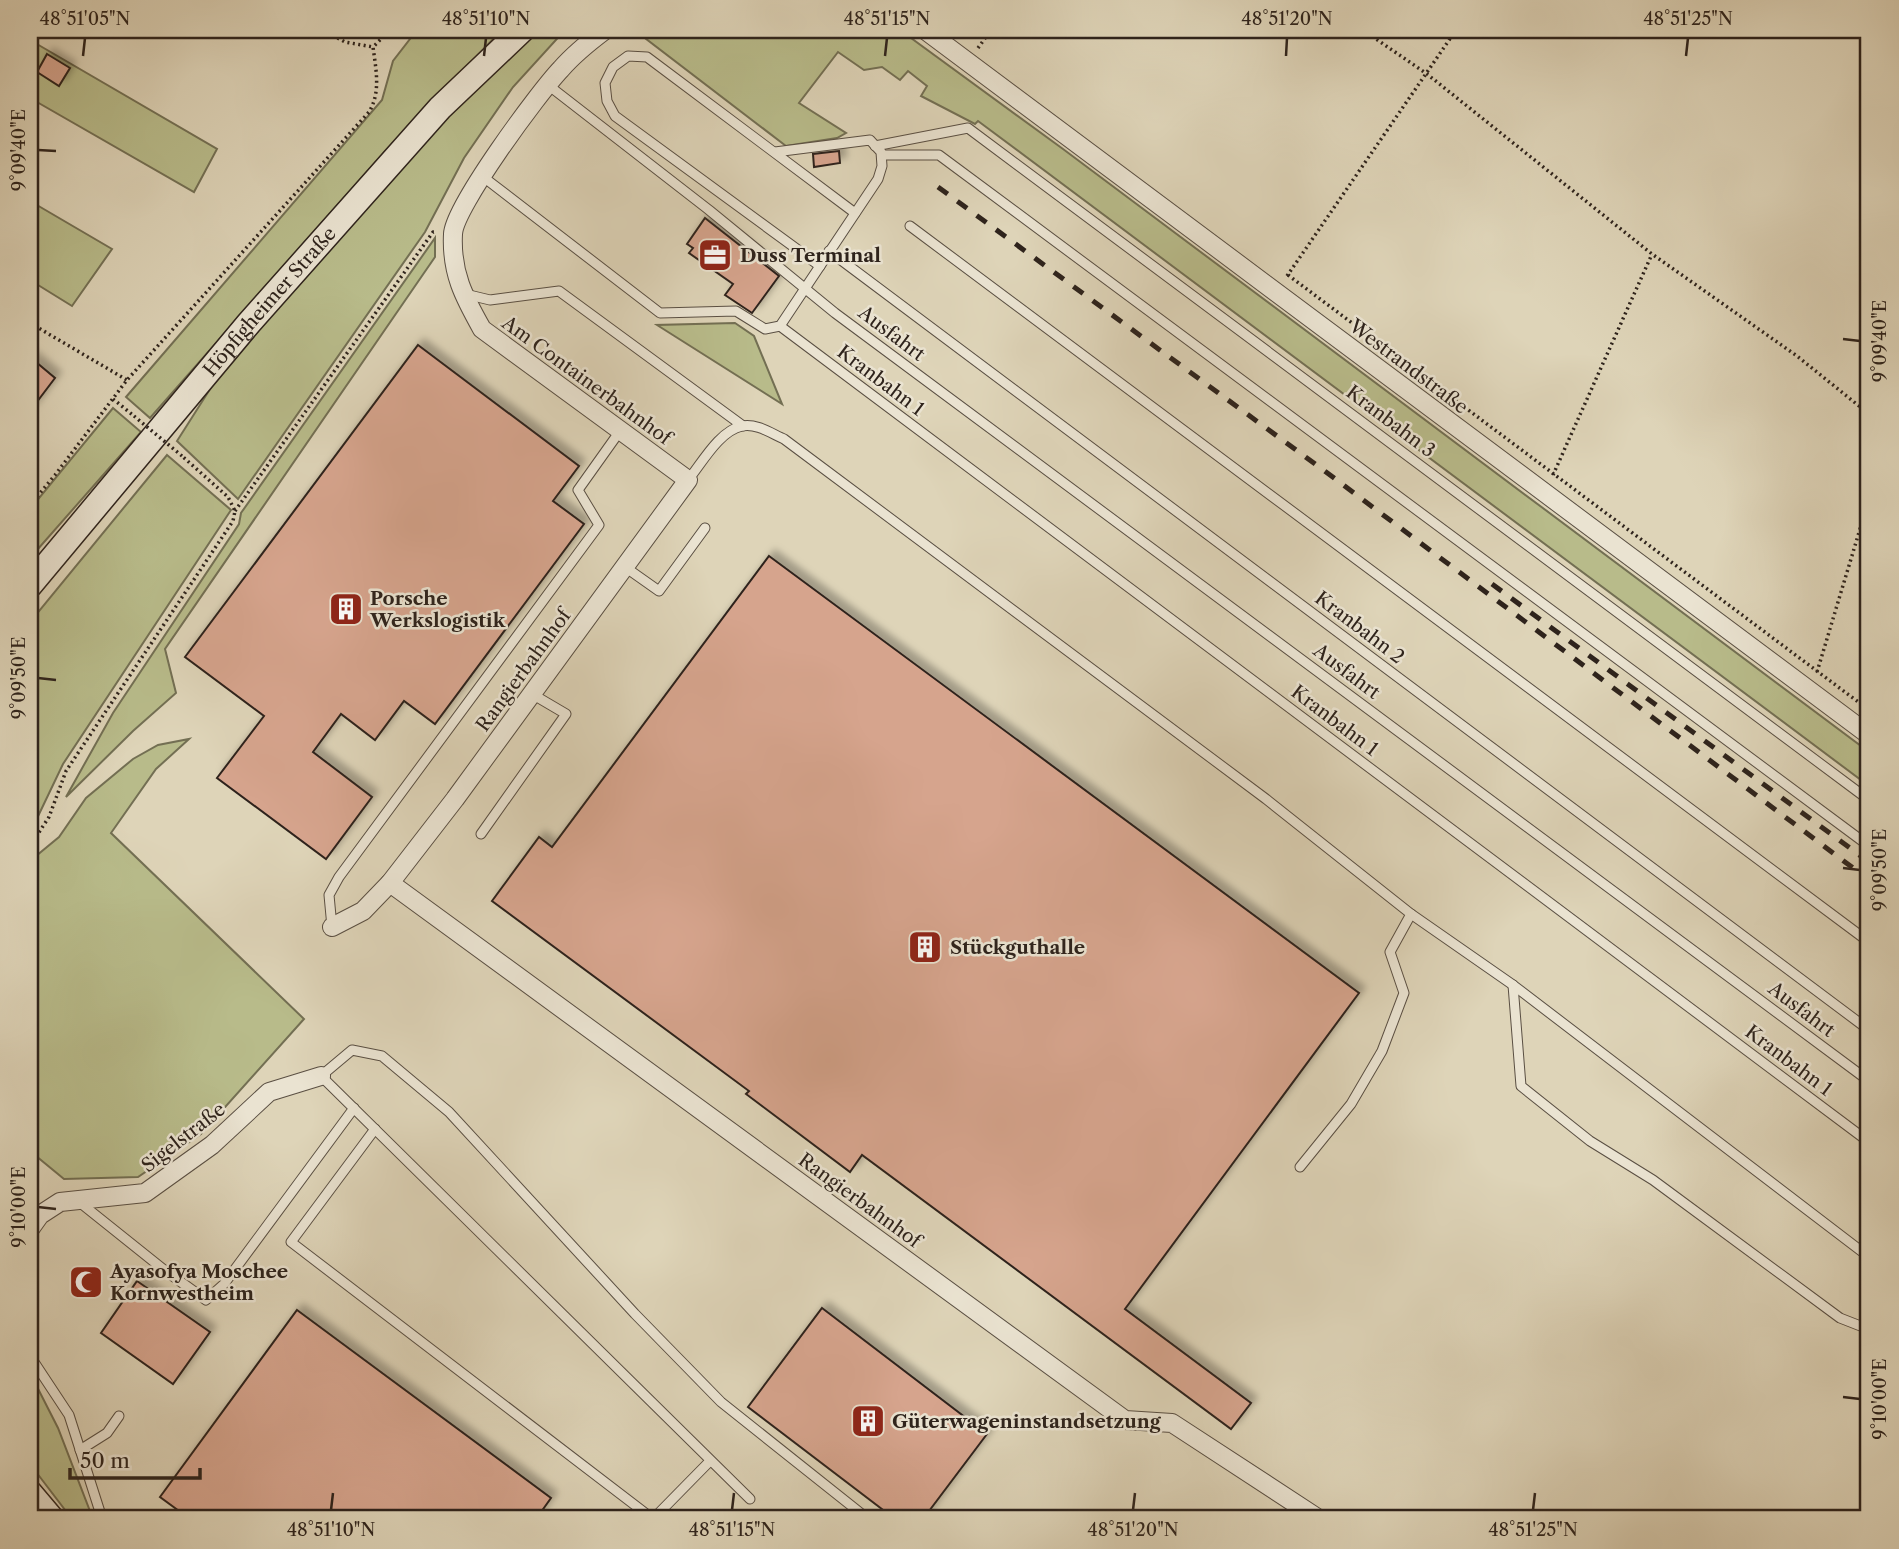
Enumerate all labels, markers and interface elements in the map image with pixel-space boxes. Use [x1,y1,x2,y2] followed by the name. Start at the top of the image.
[40,8,131,30] text: 48°51'05"N
[442,8,530,30] text: 48°51'10"N
[844,8,931,30] text: 48°51'15"N
[1241,8,1333,30] text: 48°51'20"N
[1643,8,1733,30] text: 48°51'25"N
[8,109,30,191] text: 9°09'40"E
[198,222,341,381] street label: Höpfigheimer Straße
[696,236,734,274] office icon: Duss Terminal
[740,244,881,267] place label: Duss Terminal
[853,300,930,366] street label: Ausfahrt
[1869,300,1891,382] text: 9°09'40"E
[497,311,678,451] street label: Am Containerbahnhof
[1344,314,1473,419] street label: Westrandstraße
[833,340,929,421] street label: Kranbahn 1
[1342,380,1440,462] street label: Kranbahn 3
[1310,586,1409,668] street label: Kranbahn 2
[369,587,506,632] place label: Porsche Werkslogistik
[327,590,365,628] building icon: Porsche Werkslogistik
[471,603,577,736] street label: Rangierbahnhof
[8,637,30,719] text: 9°09'50"E
[1308,638,1385,704] street label: Ausfahrt
[1287,680,1383,761] street label: Kranbahn 1
[1869,829,1891,911] text: 9°09'50"E
[906,928,944,966] building icon: Stückguthalle
[950,936,1085,959] place label: Stückguthalle
[1763,976,1840,1042] street label: Ausfahrt
[1741,1020,1837,1101] street label: Kranbahn 1
[137,1098,230,1177] street label: Sigelstraße
[794,1148,927,1254] street label: Rangierbahnhof
[8,1166,30,1248] text: 9°10'00"E
[109,1260,288,1305] place label: Ayasofya Moschee Kornwestheim
[67,1263,105,1301] mosque icon: Ayasofya Moschee Kornwestheim
[1869,1358,1891,1440] text: 9°10'00"E
[849,1402,887,1440] building icon: Güterwageninstandsetzung
[892,1410,1162,1433] place label: Güterwageninstandsetzung
[70,1437,200,1481] scale bar
[80,1448,130,1473] text: 50 m
[287,1519,375,1541] text: 48°51'10"N
[689,1519,776,1541] text: 48°51'15"N
[1087,1519,1179,1541] text: 48°51'20"N
[1488,1519,1578,1541] text: 48°51'25"N

